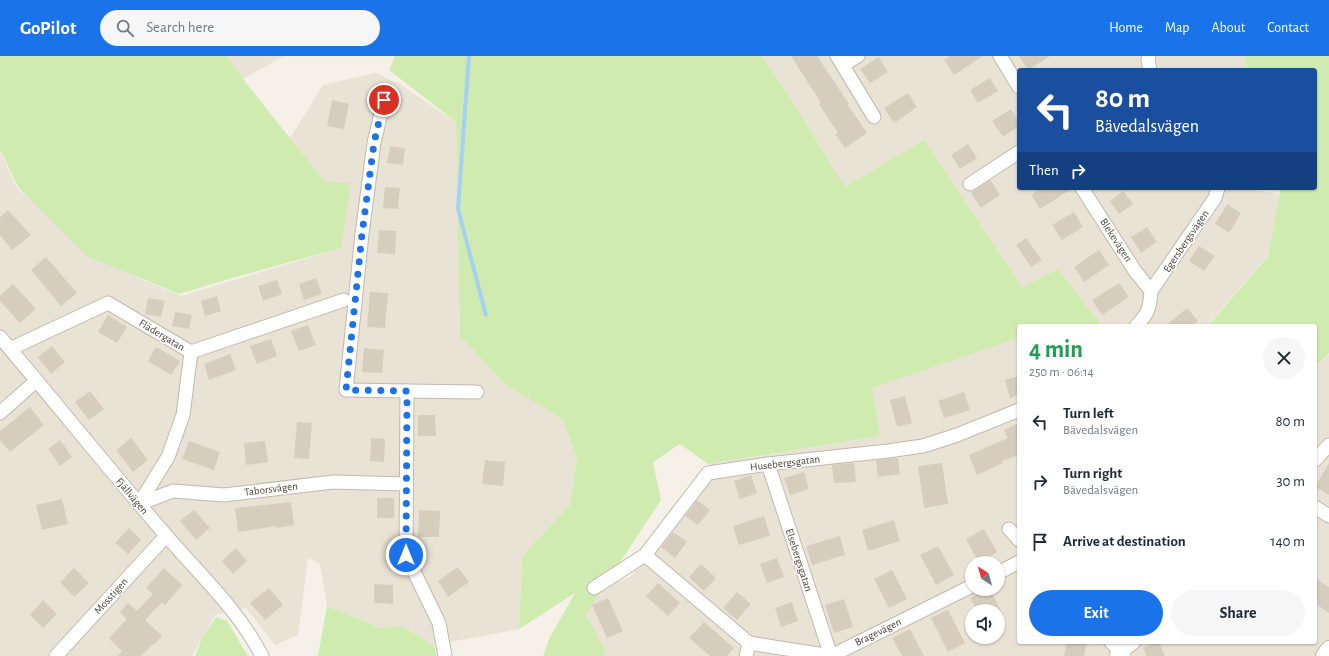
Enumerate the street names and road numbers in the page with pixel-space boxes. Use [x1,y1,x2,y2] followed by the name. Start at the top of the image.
[1161,208,1211,274] street label: Egersbergsvägen
[1098,216,1134,264] street label: Blekevägen
[137,317,187,353] street label: Flädergatan
[749,453,821,473] street label: Husebergsgatan
[114,476,150,516] street label: Fjällvägen
[244,480,298,498] street label: Taborsvägen
[784,527,814,593] street label: Elsebergsgatan
[92,576,130,616] street label: Mosstigen
[853,616,903,648] street label: Bragevägen

